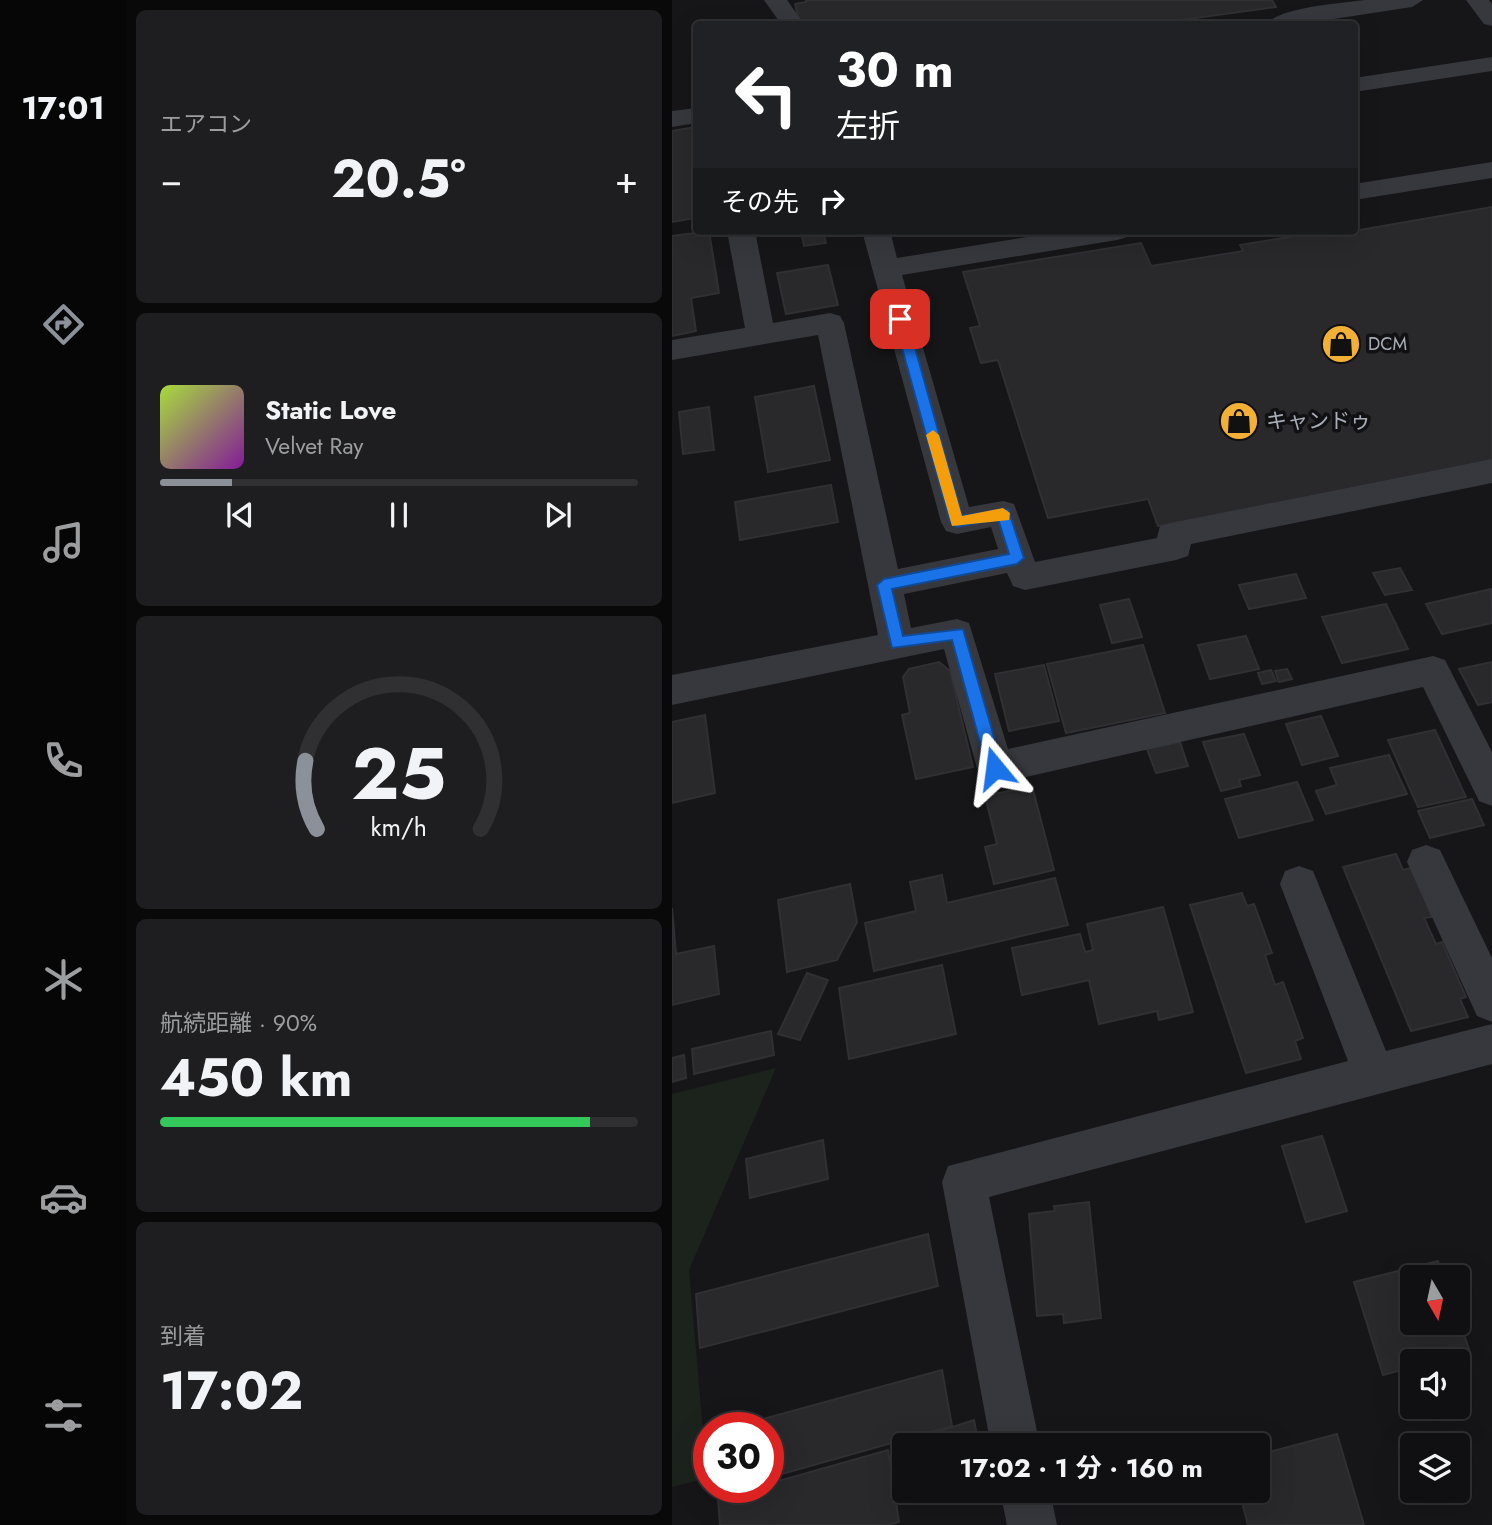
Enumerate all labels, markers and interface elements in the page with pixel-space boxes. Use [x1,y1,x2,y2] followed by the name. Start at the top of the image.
[836,35,954,105] text: 30 m
[721,49,812,140] icon: left
[21,85,105,131] text: 17:01
[836,103,900,149] text: 左折
[160,107,252,141] text: エアコン
[331,141,466,217] text: 20.5°
[160,152,182,207] text: −
[615,152,638,207] text: +
[813,182,851,220] icon: right
[721,183,799,221] text: その先
[870,289,930,349] pin
[39,300,88,349] icon: directions
[881,300,919,338] icon: arrive
[1320,323,1362,365] shop icon: DCM
[1368,331,1407,357] place label: DCM
[265,391,397,429] text: Static Love
[1218,400,1260,442] shop icon: キャンドゥ
[1266,406,1371,436] place label: キャンドゥ
[265,429,363,463] text: Velvet Ray
[221,496,259,534] icon: previous
[380,496,418,534] icon: pause
[539,496,577,534] icon: next
[39,518,88,567] icon: music
[352,721,446,826] text: 25
[958,731,1032,805] position arrow
[39,736,88,785] icon: phone
[371,808,427,844] text: km/h
[39,955,88,1004] icon: climate
[160,1006,317,1040] text: 航続距離 · 90%
[160,1040,353,1116] text: 450 km
[39,1173,88,1222] icon: car
[1400,1265,1470,1335] north arrow
[1400,1265,1470,1503] map controls
[160,1319,206,1353] text: 到着
[1400,1349,1470,1419] button: sound
[160,1353,303,1429] text: 17:02
[39,1391,88,1440] icon: filters
[693,1412,784,1503] speed limit sign: 30
[1400,1433,1470,1503] button: layers
[959,1449,1203,1487] text: 17:02 · 1 分 · 160 m

